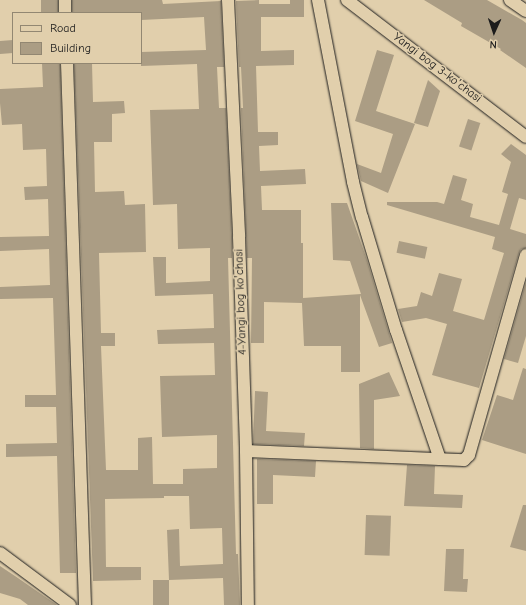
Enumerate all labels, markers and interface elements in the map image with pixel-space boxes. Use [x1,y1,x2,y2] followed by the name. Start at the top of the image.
[12,12,142,64] legend
[474,12,514,52] north arrow
[50,21,76,35] text: Road
[390,30,484,106] street label: Yangi bog 3-koʼchasi
[489,38,497,51] text: N
[50,41,91,55] text: Building
[232,249,250,355] street label: 4-Yangi bog koʼchasi

